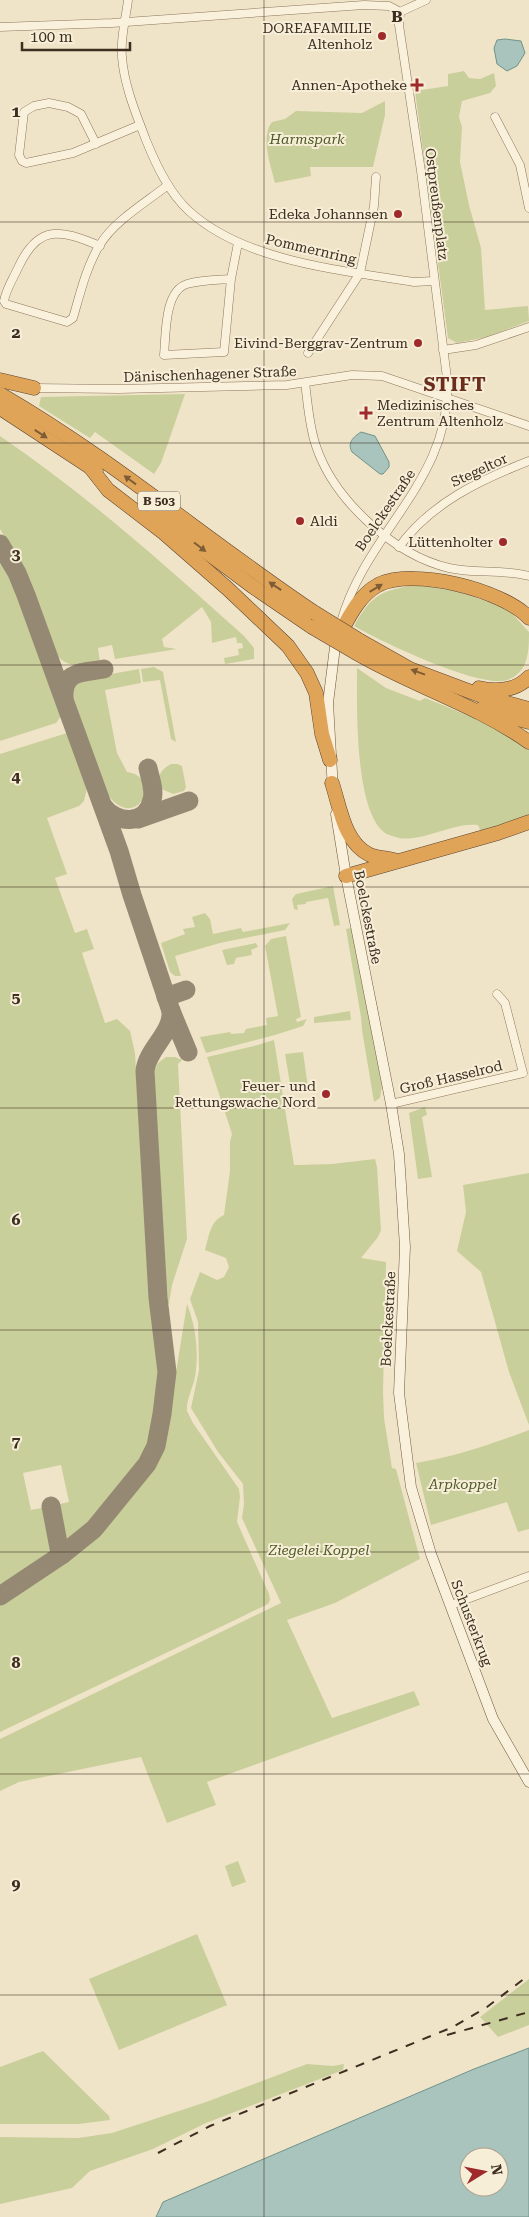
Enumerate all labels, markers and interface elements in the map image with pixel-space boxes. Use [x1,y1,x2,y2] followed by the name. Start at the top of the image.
[391,7,403,26] text: B
[22,20,130,52] scale bar
[262,20,372,52] place label: DOREAFAMILIE Altenholz
[30,28,73,46] text: 100 m
[376,30,388,42] marker: DOREAFAMILIE Altenholz
[291,77,407,93] place label: Annen-Apotheke
[411,79,423,91] marker: Annen-Apotheke
[12,102,21,121] text: 1
[268,131,345,147] park label: Harmspark
[422,147,452,261] street label: Ostpreußenplatz
[269,206,388,222] place label: Edeka Johannsen
[392,208,404,220] marker: Edeka Johannsen
[264,231,358,267] street label: Pommernring
[12,323,21,342] text: 2
[234,335,408,351] place label: Eivind-Berggrav-Zentrum
[412,337,424,349] marker: Eivind-Berggrav-Zentrum
[123,363,297,385] street label: Dänischenhagener Straße
[423,373,487,396] district label: STIFT
[377,397,503,429] place label: Medizinisches Zentrum Altenholz
[359,406,373,420] marker: Medizinisches Zentrum Altenholz
[35,429,48,439] one-way arrow
[448,450,510,490] street label: Stegeltor
[352,466,418,554] street label: Boelckestraße
[124,474,137,485] one-way arrow
[138,492,180,511] road number: B 503
[310,513,338,529] place label: Aldi
[294,515,306,527] marker: Aldi
[408,534,493,550] place label: Lüttenholter
[497,536,509,548] marker: Lüttenholter
[193,542,206,553] one-way arrow
[12,545,21,564] text: 3
[268,581,282,591] one-way arrow
[369,583,382,592] one-way arrow
[410,668,425,675] one-way arrow
[12,767,21,786] text: 4
[351,869,385,966] street label: Boelckestraße
[12,988,21,1007] text: 5
[398,1057,504,1097] street label: Groß Hasselrod
[175,1078,316,1110] place label: Feuer- und Rettungswache Nord
[320,1088,332,1100] marker: Feuer- und Rettungswache Nord
[12,1210,21,1229] text: 6
[378,1271,399,1367] street label: Boelckestraße
[12,1432,21,1451] text: 7
[428,1476,497,1492] park label: Arpkoppel
[268,1542,369,1558] park label: Ziegelei Koppel
[448,1578,496,1668] street label: Schusterkrug
[12,1653,21,1672] text: 8
[12,1875,21,1894] text: 9
[459,2147,509,2197] north arrow
[488,2163,506,2177] text: N

